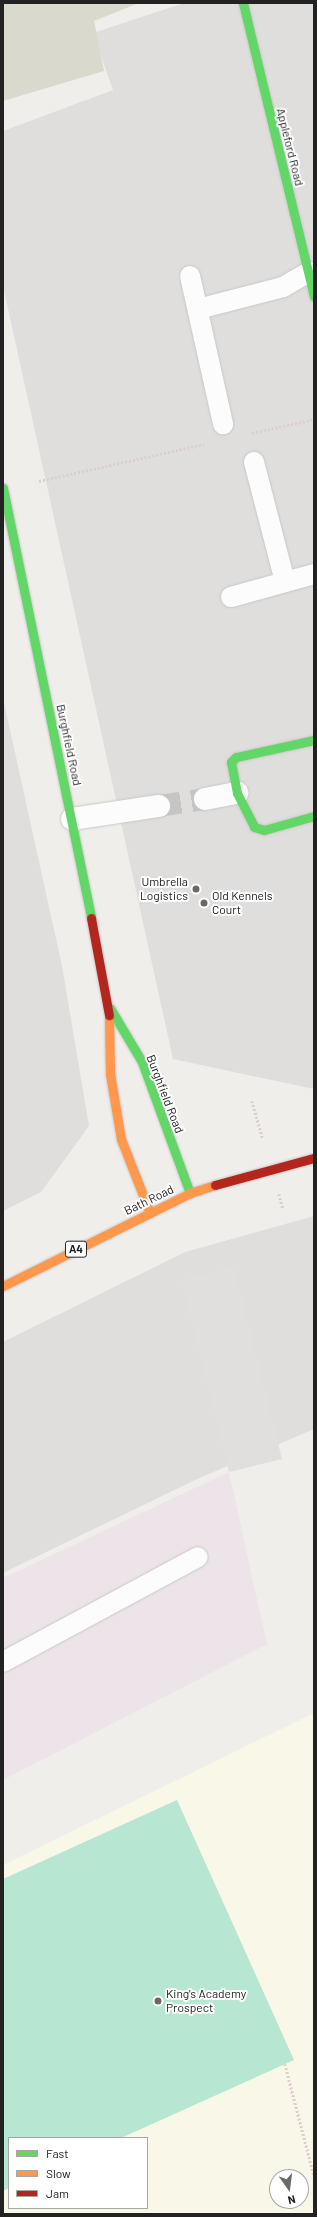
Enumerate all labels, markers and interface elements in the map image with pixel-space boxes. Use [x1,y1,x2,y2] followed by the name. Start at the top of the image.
[273,107,307,187] street label: Appleford Road
[53,703,85,787] street label: Burghfield Road
[140,875,188,903] place label: Umbrella Logistics
[191,884,201,894] marker: Umbrella Logistics
[212,889,273,917] place label: Old Kennels Court
[199,898,209,908] marker: Old Kennels Court
[143,1053,187,1135] street label: Burghfield Road
[122,1182,176,1218] street label: Bath Road
[64,1240,88,1258] road number: A4
[166,1987,246,2015] place label: King's Academy Prospect
[153,1996,163,2006] marker: King's Academy Prospect
[8,2137,148,2209] legend
[46,2146,69,2160] text: Fast
[46,2166,71,2180] text: Slow
[269,2169,309,2209] north arrow
[46,2186,69,2200] text: Jam
[287,2193,297,2207] text: N

